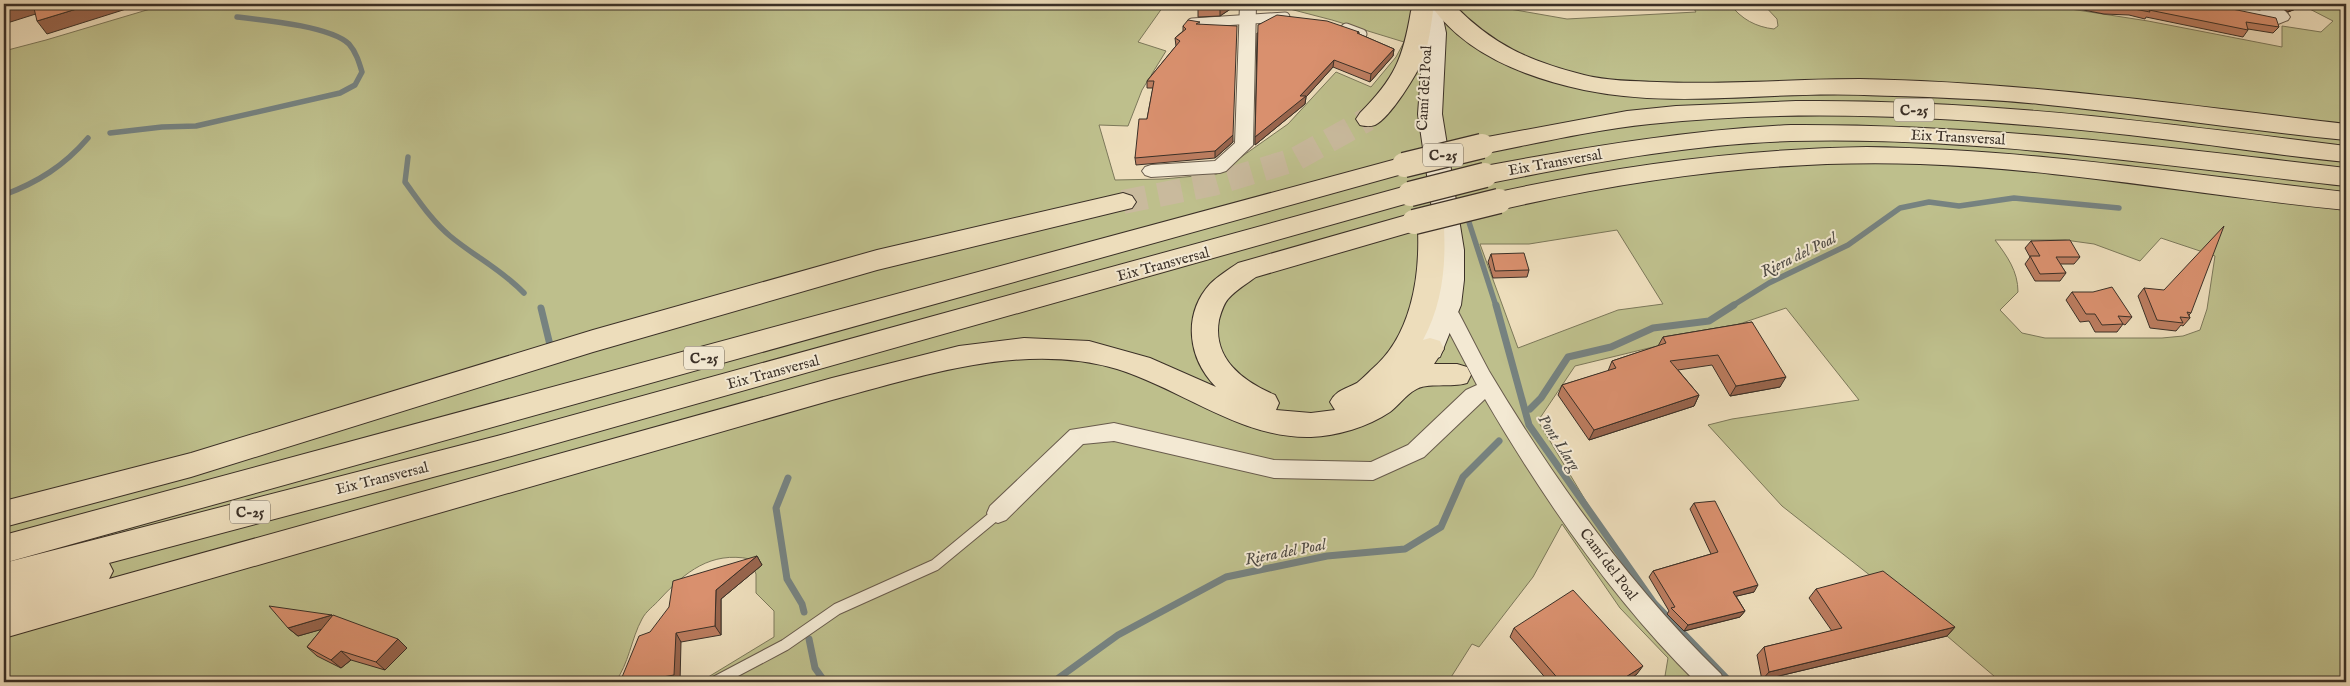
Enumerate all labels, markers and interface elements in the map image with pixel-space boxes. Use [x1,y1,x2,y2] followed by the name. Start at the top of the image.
[1413,44,1436,131] street label: Camí del Poal
[1894,98,1934,122] road number: C-25
[1910,126,2007,150] street label: Eix Transversal
[1423,144,1463,166] road number: C-25
[1507,145,1604,180] street label: Eix Transversal
[1758,228,1841,283] water label: Riera del Poal
[1115,243,1212,286] street label: Eix Transversal
[684,346,724,369] road number: C-25
[725,351,822,394] street label: Eix Transversal
[1533,411,1585,476] water label: Pont Llarg
[334,458,431,499] street label: Eix Transversal
[230,501,270,524] road number: C-25
[1575,524,1642,605] street label: Camí del Poal
[1243,535,1329,571] water label: Riera del Poal

